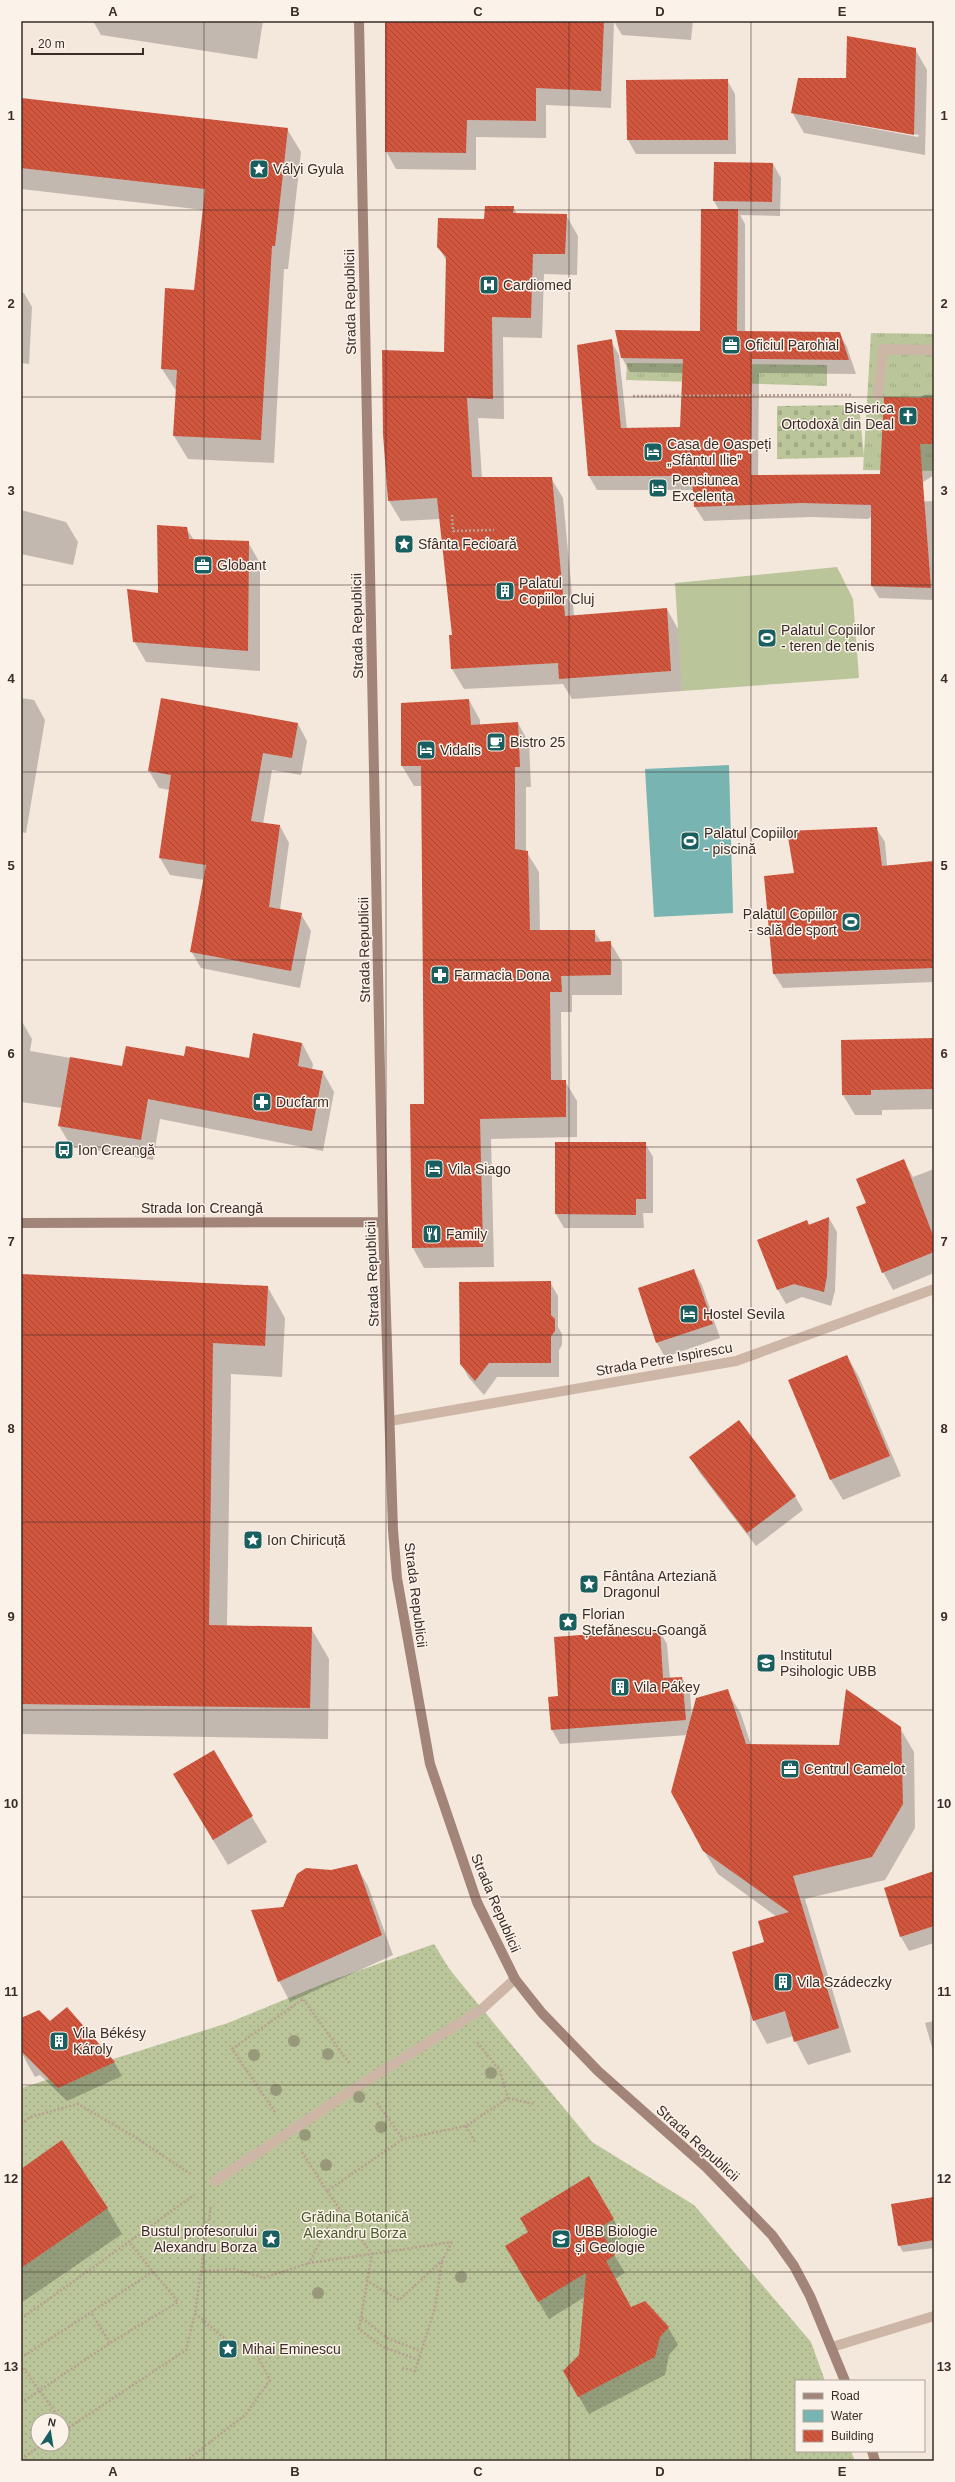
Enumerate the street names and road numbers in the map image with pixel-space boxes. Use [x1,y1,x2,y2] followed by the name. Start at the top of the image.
[341,249,359,355] street label: Strada Republicii
[348,573,366,679] street label: Strada Republicii
[355,897,373,1003] street label: Strada Republicii
[141,1200,263,1216] street label: Strada Ion Creangă
[362,1221,382,1327] street label: Strada Republicii
[594,1339,734,1379] street label: Strada Petre Ispirescu
[402,1541,430,1649] street label: Strada Republicii
[468,1851,524,1955] street label: Strada Republicii
[653,2102,743,2184] street label: Strada Republicii

